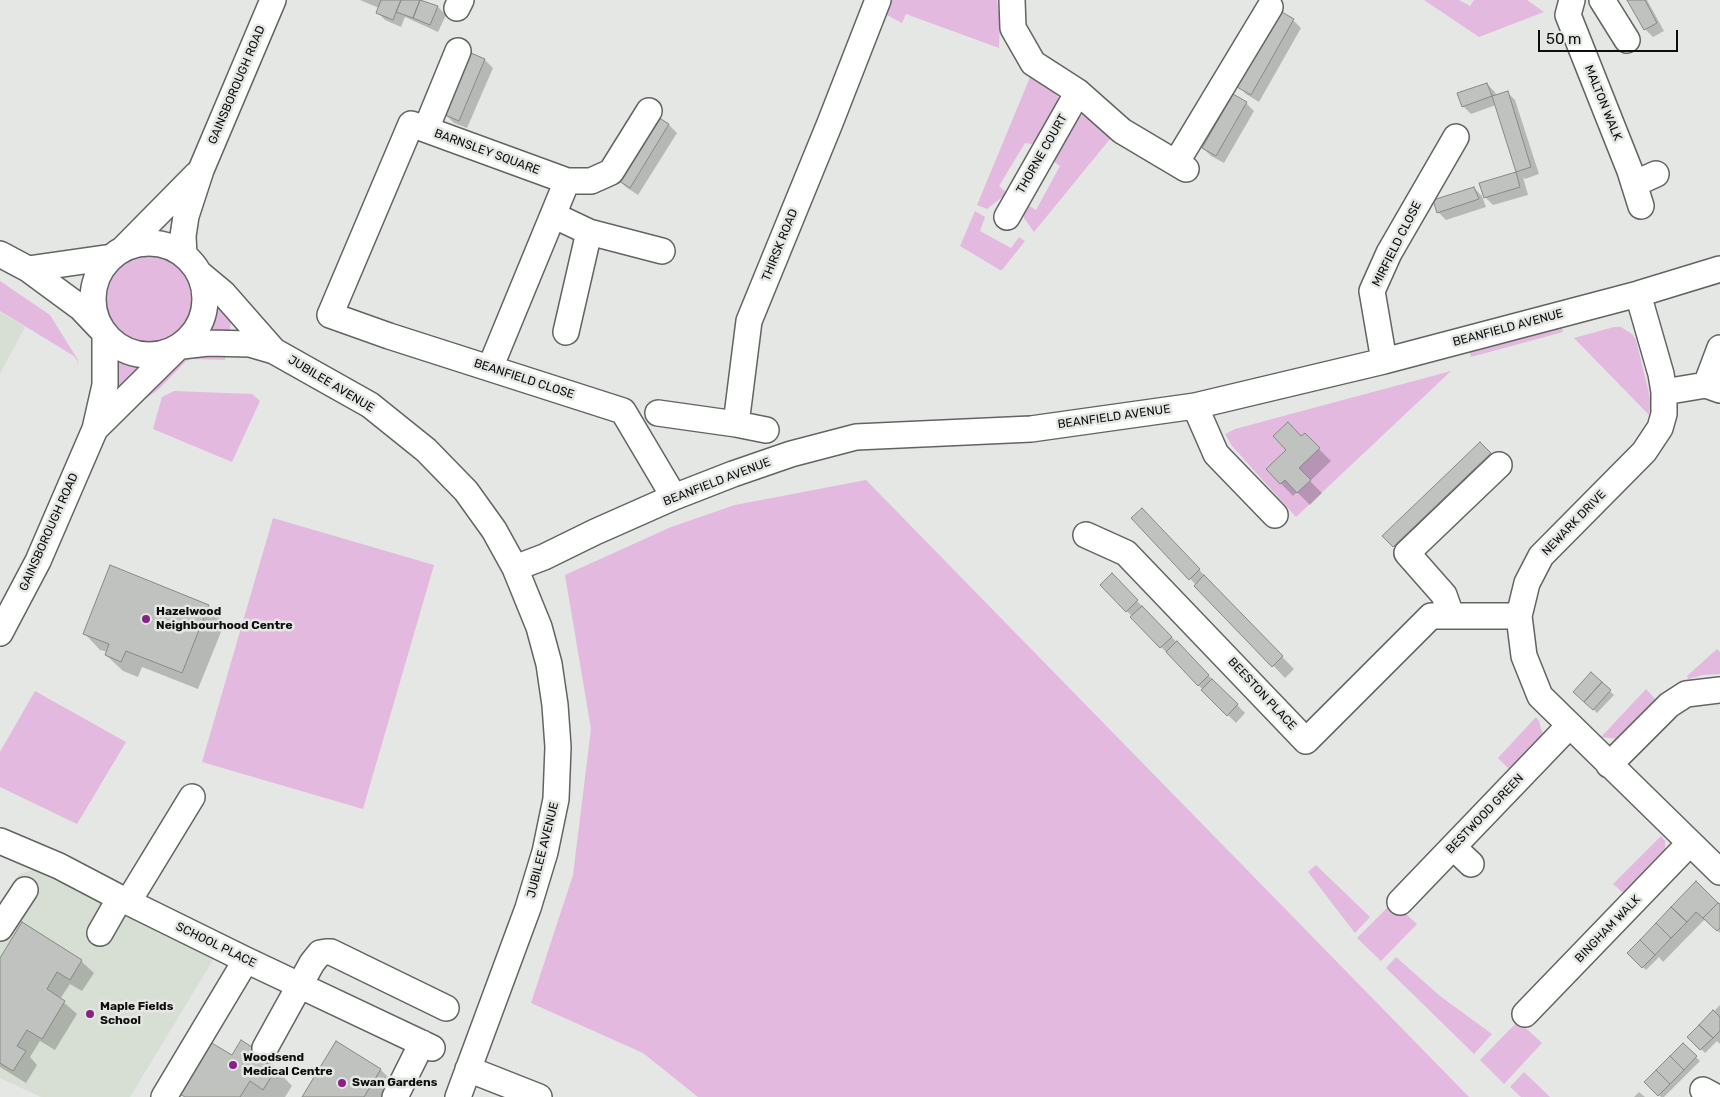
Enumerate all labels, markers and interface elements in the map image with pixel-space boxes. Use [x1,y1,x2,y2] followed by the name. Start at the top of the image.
[1540,20,1680,52] scale bar
[205,24,269,146] street label: GAINSBOROUGH ROAD
[1546,30,1581,48] text: 50 m
[1581,63,1625,143] street label: MALTON WALK
[1013,112,1071,196] street label: THORNE COURT
[432,126,542,178] street label: BARNSLEY SQUARE
[1369,199,1425,289] street label: MIRFIELD CLOSE
[759,207,801,283] street label: THIRSK ROAD
[1451,306,1565,350] street label: BEANFIELD AVENUE
[285,353,377,415] street label: JUBILEE AVENUE
[472,356,576,402] street label: BEANFIELD CLOSE
[1057,402,1171,432] street label: BEANFIELD AVENUE
[661,455,773,509] street label: BEANFIELD AVENUE
[17,471,81,593] street label: GAINSBOROUGH ROAD
[1539,487,1609,559] street label: NEWARK DRIVE
[156,605,293,633] place label: Hazelwood Neighbourhood Centre
[140,613,152,625] marker: Hazelwood Neighbourhood Centre
[1225,655,1299,733] street label: BEESTON PLACE
[1443,771,1527,857] street label: BESTWOOD GREEN
[524,801,562,899] street label: JUBILEE AVENUE
[1572,892,1644,966] street label: BINGHAM WALK
[173,919,259,971] street label: SCHOOL PLACE
[100,1000,173,1028] place label: Maple Fields School
[84,1008,96,1020] marker: Maple Fields School
[243,1051,333,1079] place label: Woodsend Medical Centre
[227,1059,239,1071] marker: Woodsend Medical Centre
[352,1076,437,1090] place label: Swan Gardens
[336,1077,348,1089] marker: Swan Gardens

